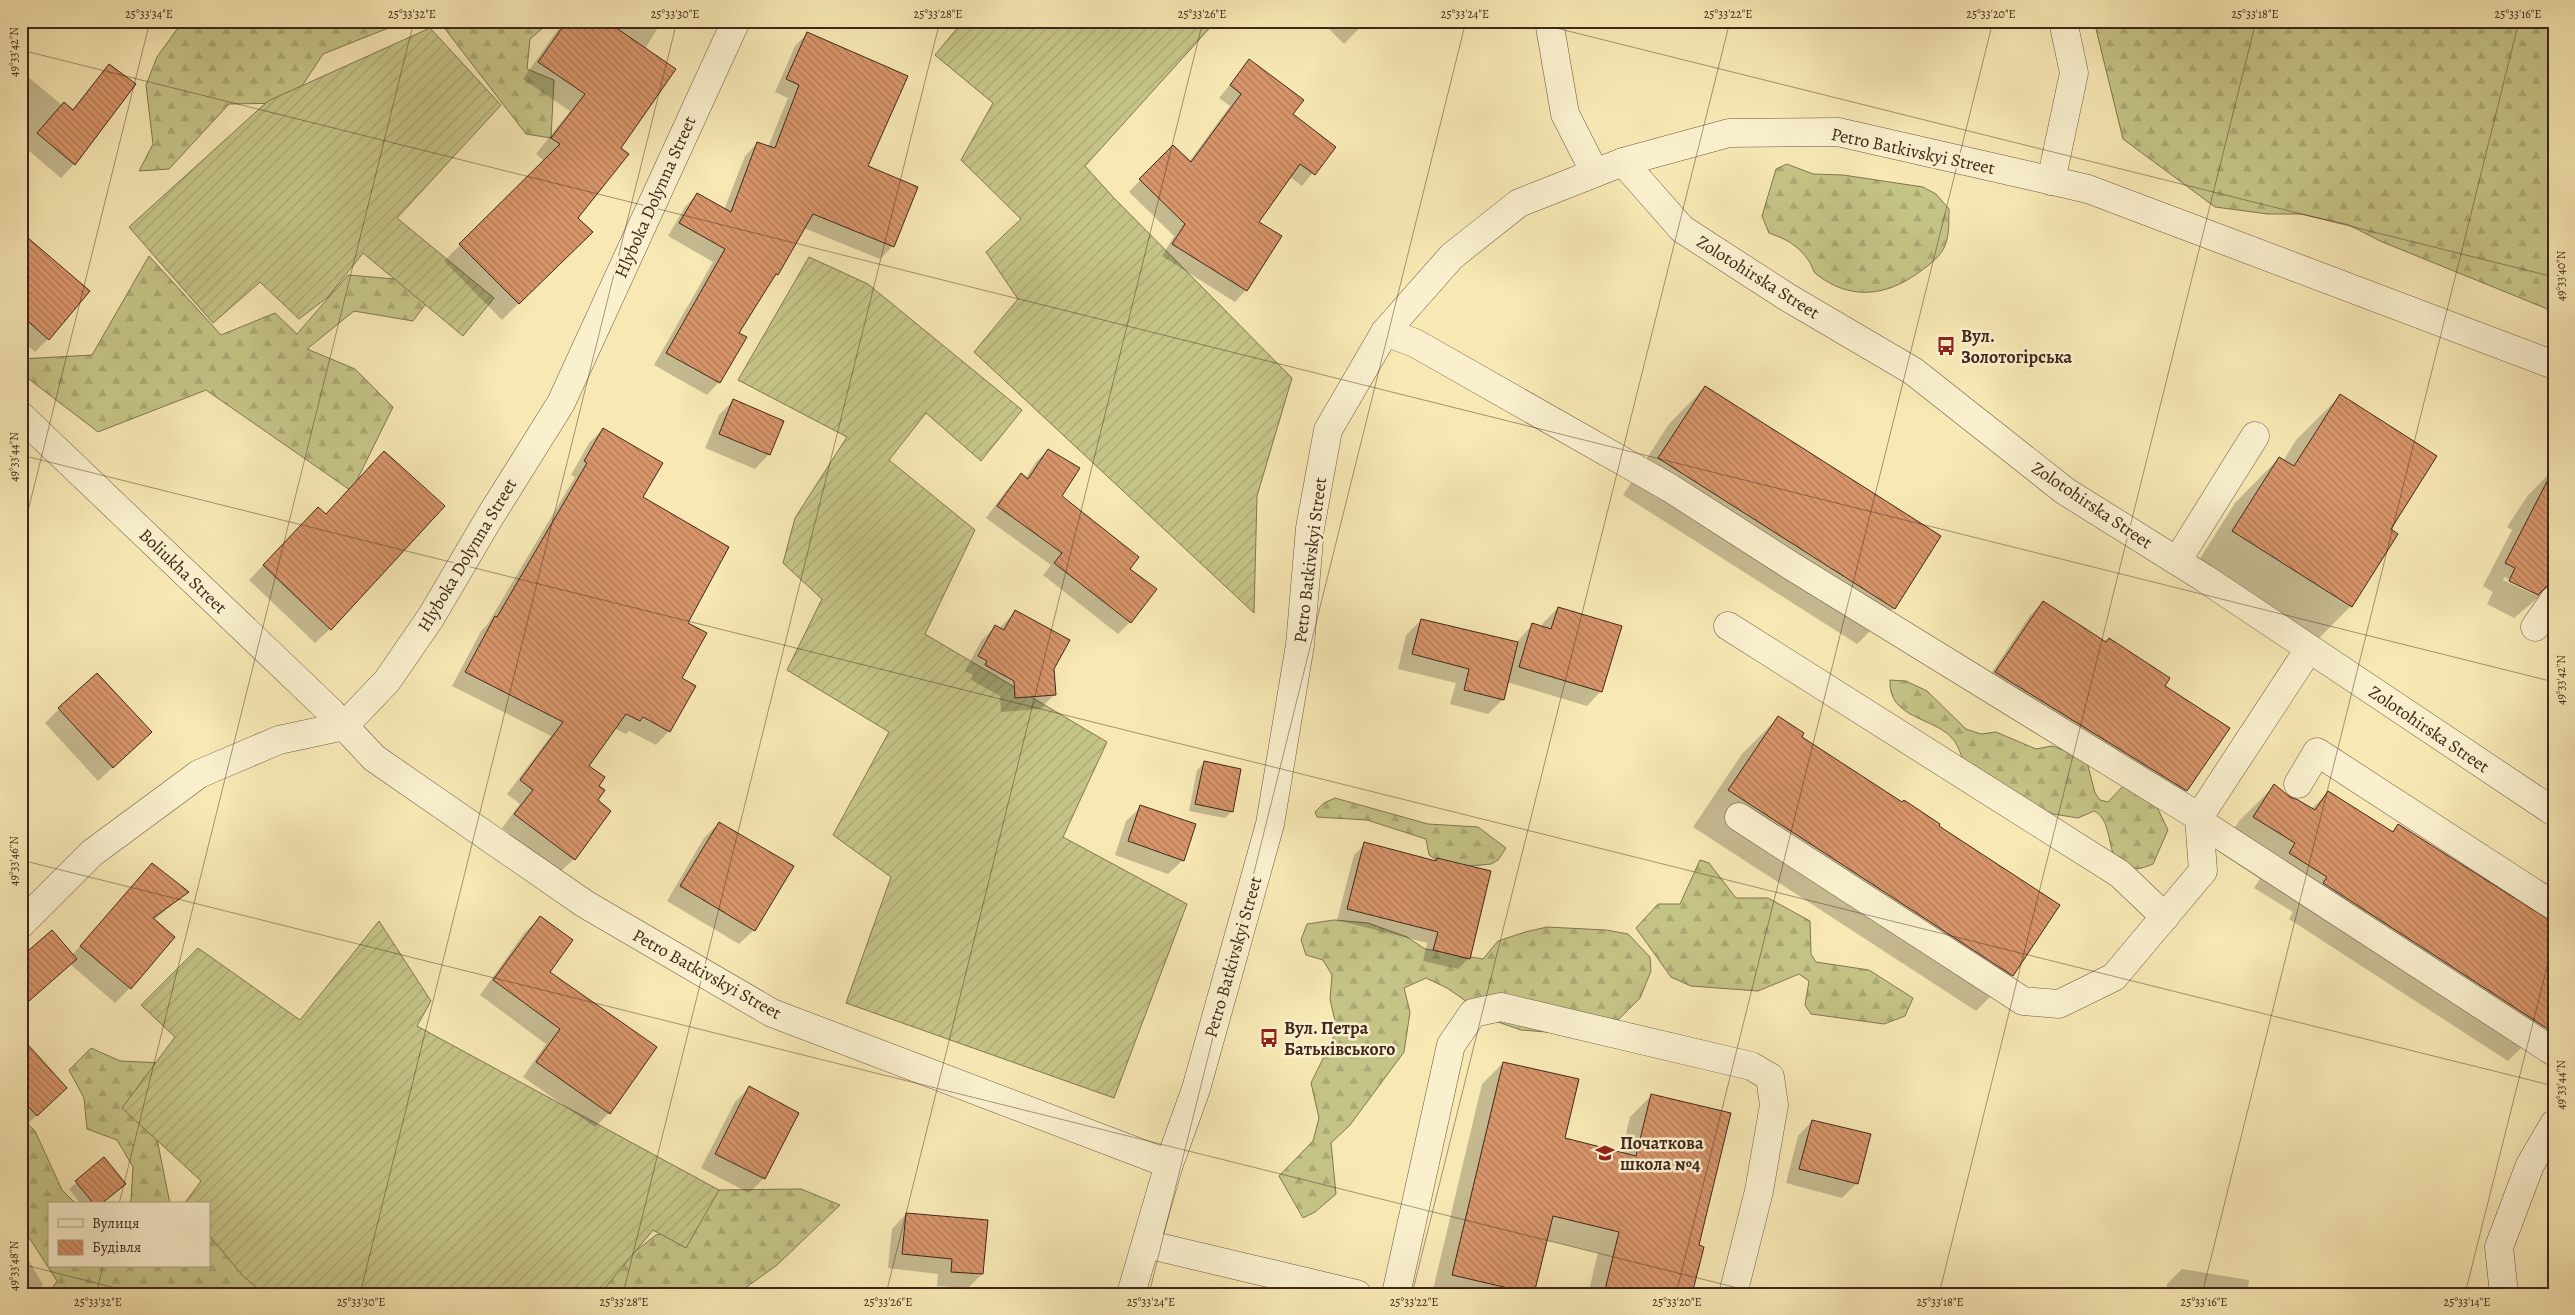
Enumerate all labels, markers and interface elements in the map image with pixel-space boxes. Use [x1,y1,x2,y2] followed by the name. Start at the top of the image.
[125,6,173,22] text: 25°33'34"E
[388,6,436,22] text: 25°33'32"E
[651,6,699,22] text: 25°33'30"E
[914,6,962,22] text: 25°33'28"E
[1178,6,1226,22] text: 25°33'26"E
[1441,6,1489,22] text: 25°33'24"E
[1704,6,1752,22] text: 25°33'22"E
[1966,6,2016,22] text: 25°33'20"E
[2231,6,2279,22] text: 25°33'18"E
[2495,6,2541,22] text: 25°33'16"E
[6,27,22,77] text: 49°33'42"N
[609,112,701,282] street label: Hlyboka Dolynna Street
[1829,122,1997,180] street label: Petro Batkivskyi Street
[1692,230,1824,324] street label: Zolotohirska Street
[2553,250,2569,301] text: 49°33'40"N
[1961,324,2073,369] place label: Вул. Золотогірська
[1935,335,1957,357] bus stop icon: Вул. Золотогірська
[6,432,22,482] text: 49°33'44"N
[2027,456,2157,554] street label: Zolotohirska Street
[412,474,522,636] street label: Hlyboka Dolynna Street
[1288,476,1332,644] street label: Petro Batkivskyi Street
[134,523,232,619] street label: Boliukha Street
[2553,655,2569,705] text: 49°33'42"N
[2364,680,2494,778] street label: Zolotohirska Street
[6,836,22,886] text: 49°33'46"N
[1199,874,1268,1040] street label: Petro Batkivskyi Street
[628,923,786,1025] street label: Petro Batkivskyi Street
[1284,1016,1395,1061] place label: Вул. Петра Батьківського
[1258,1027,1280,1049] bus stop icon: Вул. Петра Батьківського
[2553,1060,2569,1110] text: 49°33'44"N
[1620,1131,1704,1176] place label: Початкова школа №4
[1594,1142,1616,1164] school or university icon: Початкова школа №4
[48,1202,210,1268] legend
[92,1213,139,1233] text: Вулиця
[92,1237,141,1257] text: Будівля
[6,1241,22,1291] text: 49°33'48"N
[74,1294,122,1310] text: 25°33'32"E
[337,1294,385,1310] text: 25°33'30"E
[600,1294,648,1310] text: 25°33'28"E
[864,1294,912,1310] text: 25°33'26"E
[1127,1294,1175,1310] text: 25°33'24"E
[1390,1294,1438,1310] text: 25°33'22"E
[1652,1294,1702,1310] text: 25°33'20"E
[1916,1294,1964,1310] text: 25°33'18"E
[2181,1294,2227,1310] text: 25°33'16"E
[2444,1294,2490,1310] text: 25°33'14"E

